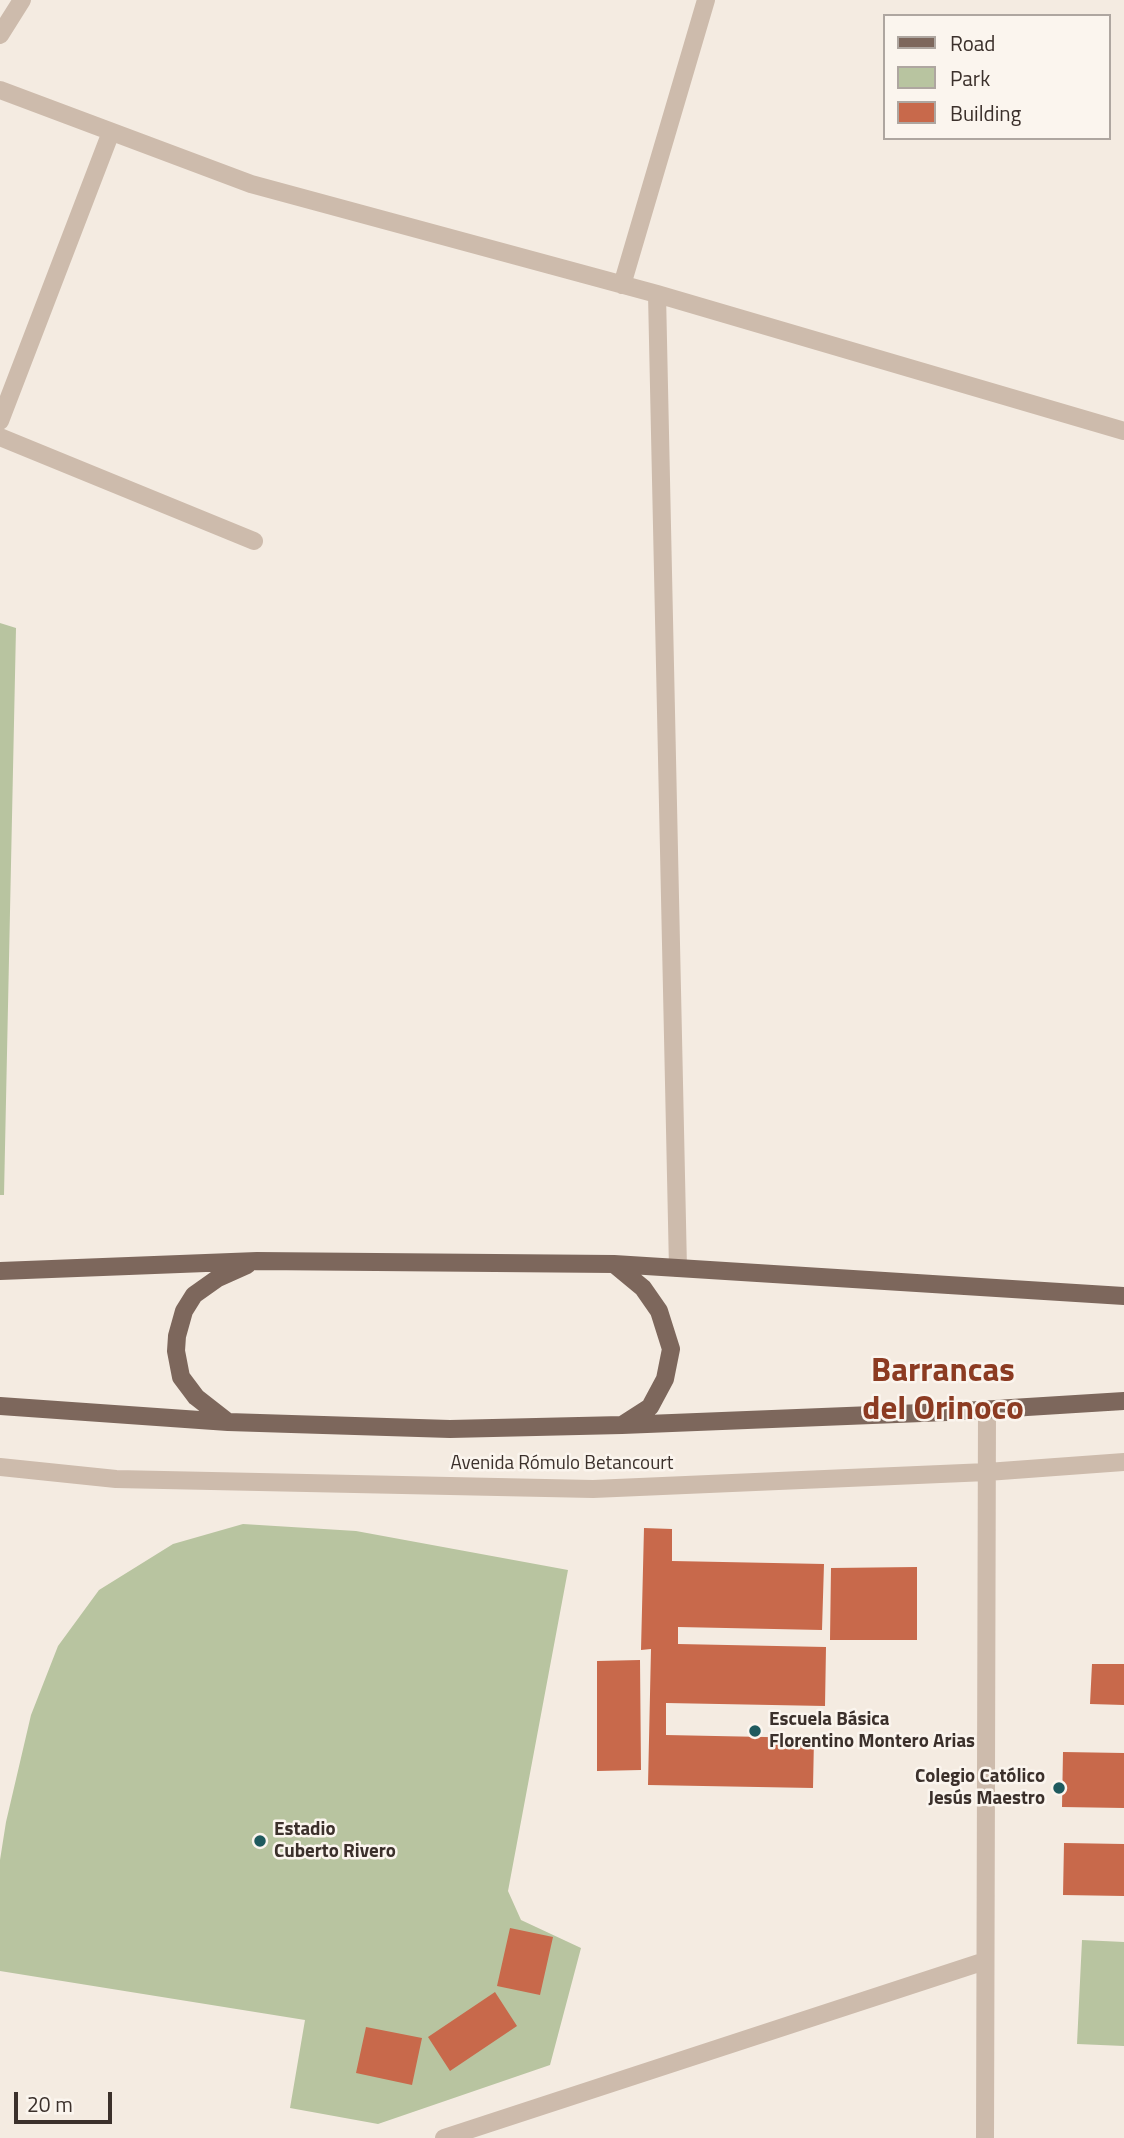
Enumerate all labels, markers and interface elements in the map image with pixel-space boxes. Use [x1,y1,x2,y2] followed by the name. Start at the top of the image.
[883,14,1110,140] legend
[950,27,995,59] text: Road
[950,62,990,94] text: Park
[950,97,1021,129] text: Building
[862,1353,1024,1431] district label: Barrancas del Orinoco
[451,1453,673,1475] street label: Avenida Rómulo Betancourt
[769,1709,975,1753] place label: Escuela Básica Florentino Montero Arias
[747,1723,763,1739] marker: Escuela Básica Florentino Montero Arias
[915,1766,1045,1810] place label: Colegio Católico Jesús Maestro
[1051,1780,1067,1796] marker: Colegio Católico Jesús Maestro
[274,1819,396,1863] place label: Estadio Cuberto Rivero
[252,1833,268,1849] marker: Estadio Cuberto Rivero
[18,2078,116,2122] scale bar
[27,2088,73,2120] text: 20 m

